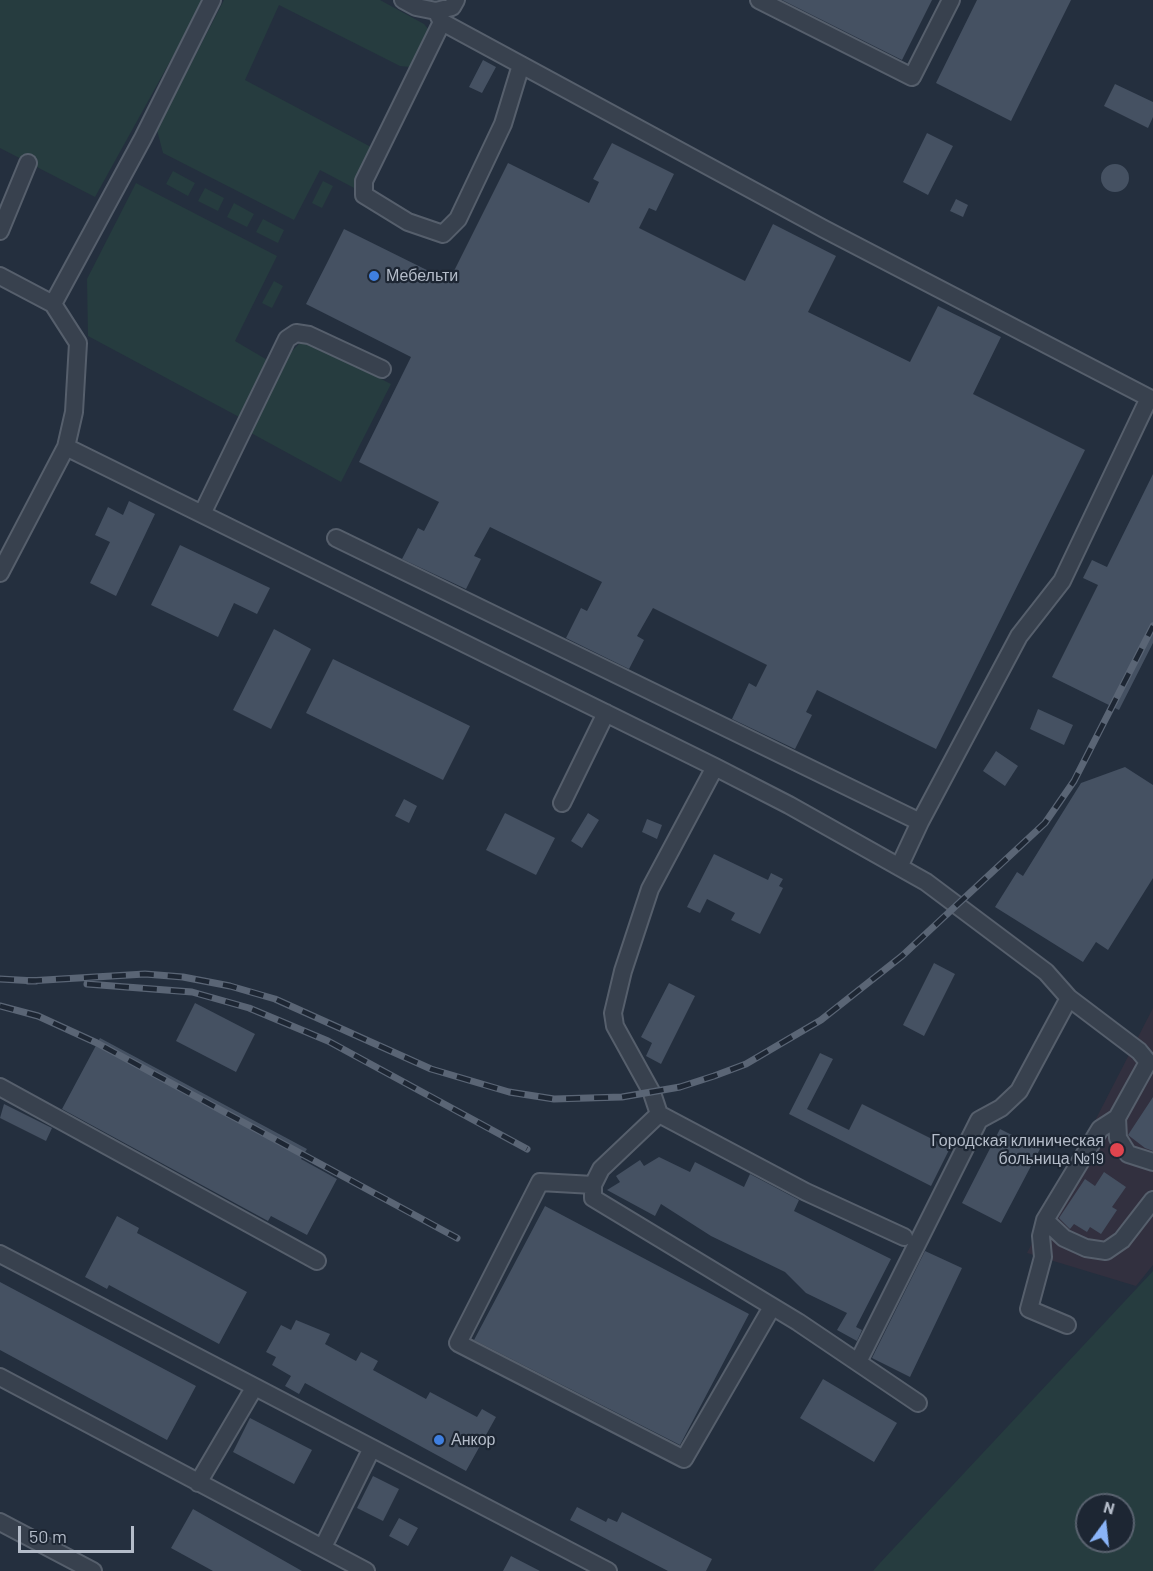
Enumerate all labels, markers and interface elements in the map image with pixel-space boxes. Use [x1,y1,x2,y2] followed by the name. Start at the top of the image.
[386,266,458,286] place label: Мебельти
[367,269,381,283] marker: Мебельти
[931,1131,1104,1169] place label: Городская клиническая больница №19
[1108,1141,1126,1159] marker: Городская клиническая больница №19
[451,1430,495,1450] place label: Анкор
[432,1433,446,1447] marker: Анкор
[1075,1493,1135,1553] north arrow
[1102,1497,1117,1518] text: N
[21,1514,136,1552] scale bar
[29,1525,67,1547] text: 50 m

